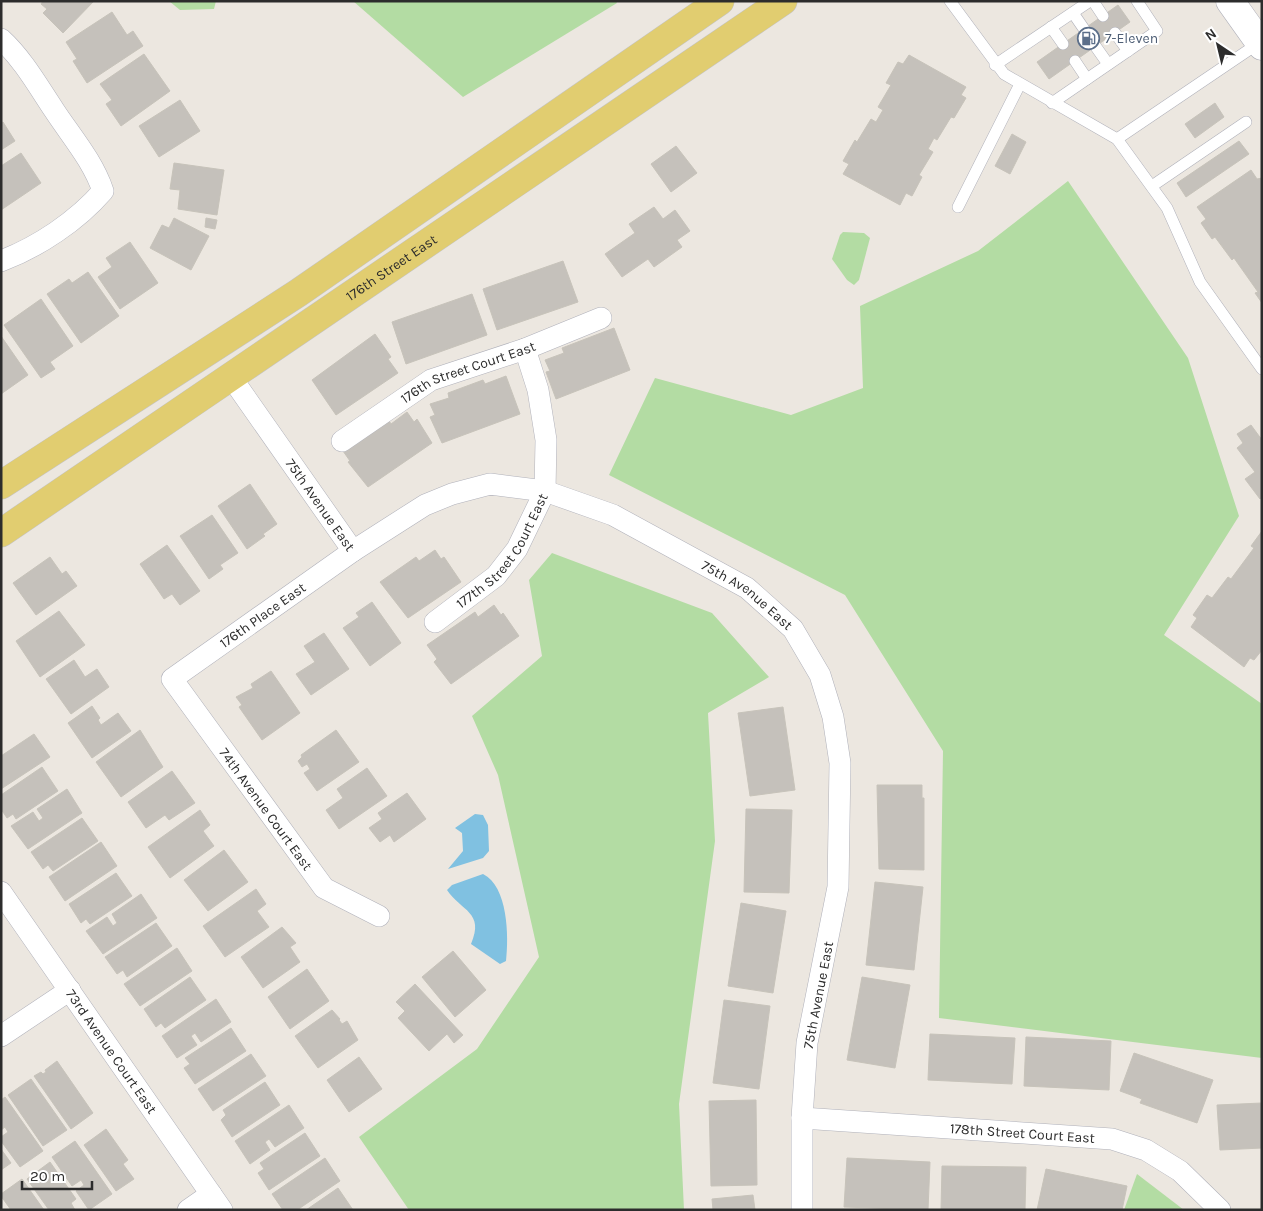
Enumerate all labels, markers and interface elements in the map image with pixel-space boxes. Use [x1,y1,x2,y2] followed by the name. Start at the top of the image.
[1193,20,1243,70] north arrow
[1202,25,1220,45] text: N
[1077,26,1101,50] fuel station icon: 7-Eleven
[1105,30,1158,47] place label: 7-Eleven
[343,231,440,305] street label: 176th Street East
[397,338,538,407] street label: 176th Street Court East
[282,455,358,555] street label: 75th Avenue East
[453,491,552,612] street label: 177th Street Court East
[698,557,796,634] street label: 75th Avenue East
[216,579,309,652] street label: 176th Place East
[215,745,316,874] street label: 74th Avenue Court East
[800,940,837,1050] street label: 75th Avenue East
[62,986,160,1117] street label: 73rd Avenue Court East
[949,1120,1096,1147] street label: 178th Street Court East
[22,1158,92,1190] scale bar
[30,1167,65,1185] text: 20 m

